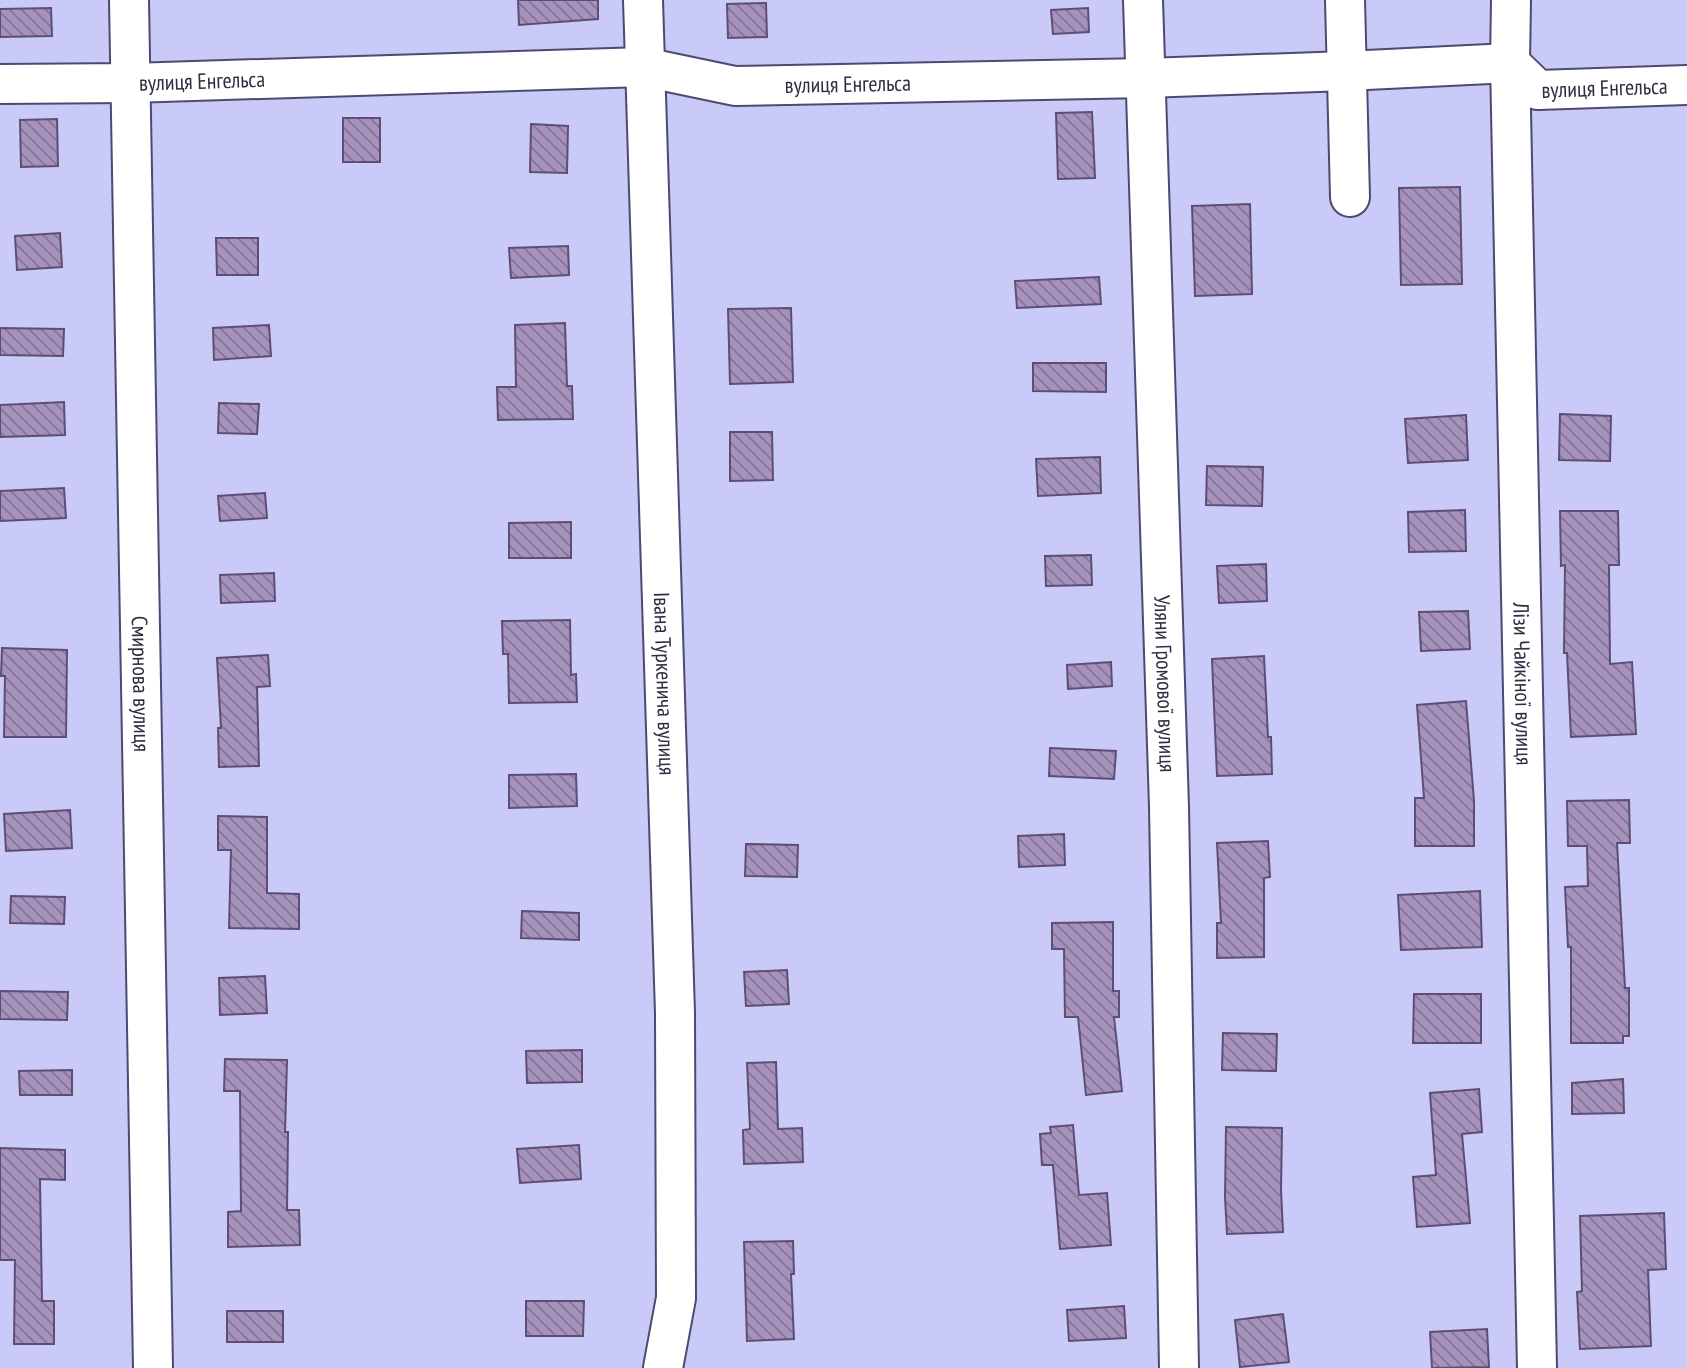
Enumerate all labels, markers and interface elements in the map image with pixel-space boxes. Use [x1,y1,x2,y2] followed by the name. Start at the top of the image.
[138,65,265,97] street label: вулиця Енгельса
[784,69,911,99] street label: вулиця Енгельса
[1541,72,1668,104] street label: вулиця Енгельса
[648,592,681,776] street label: Івана Туркенича вулиця
[1148,594,1182,773] street label: Уляни Громової вулиця
[1507,601,1539,766] street label: Лізи Чайкіної вулиця
[126,616,156,752] street label: Смирнова вулиця

